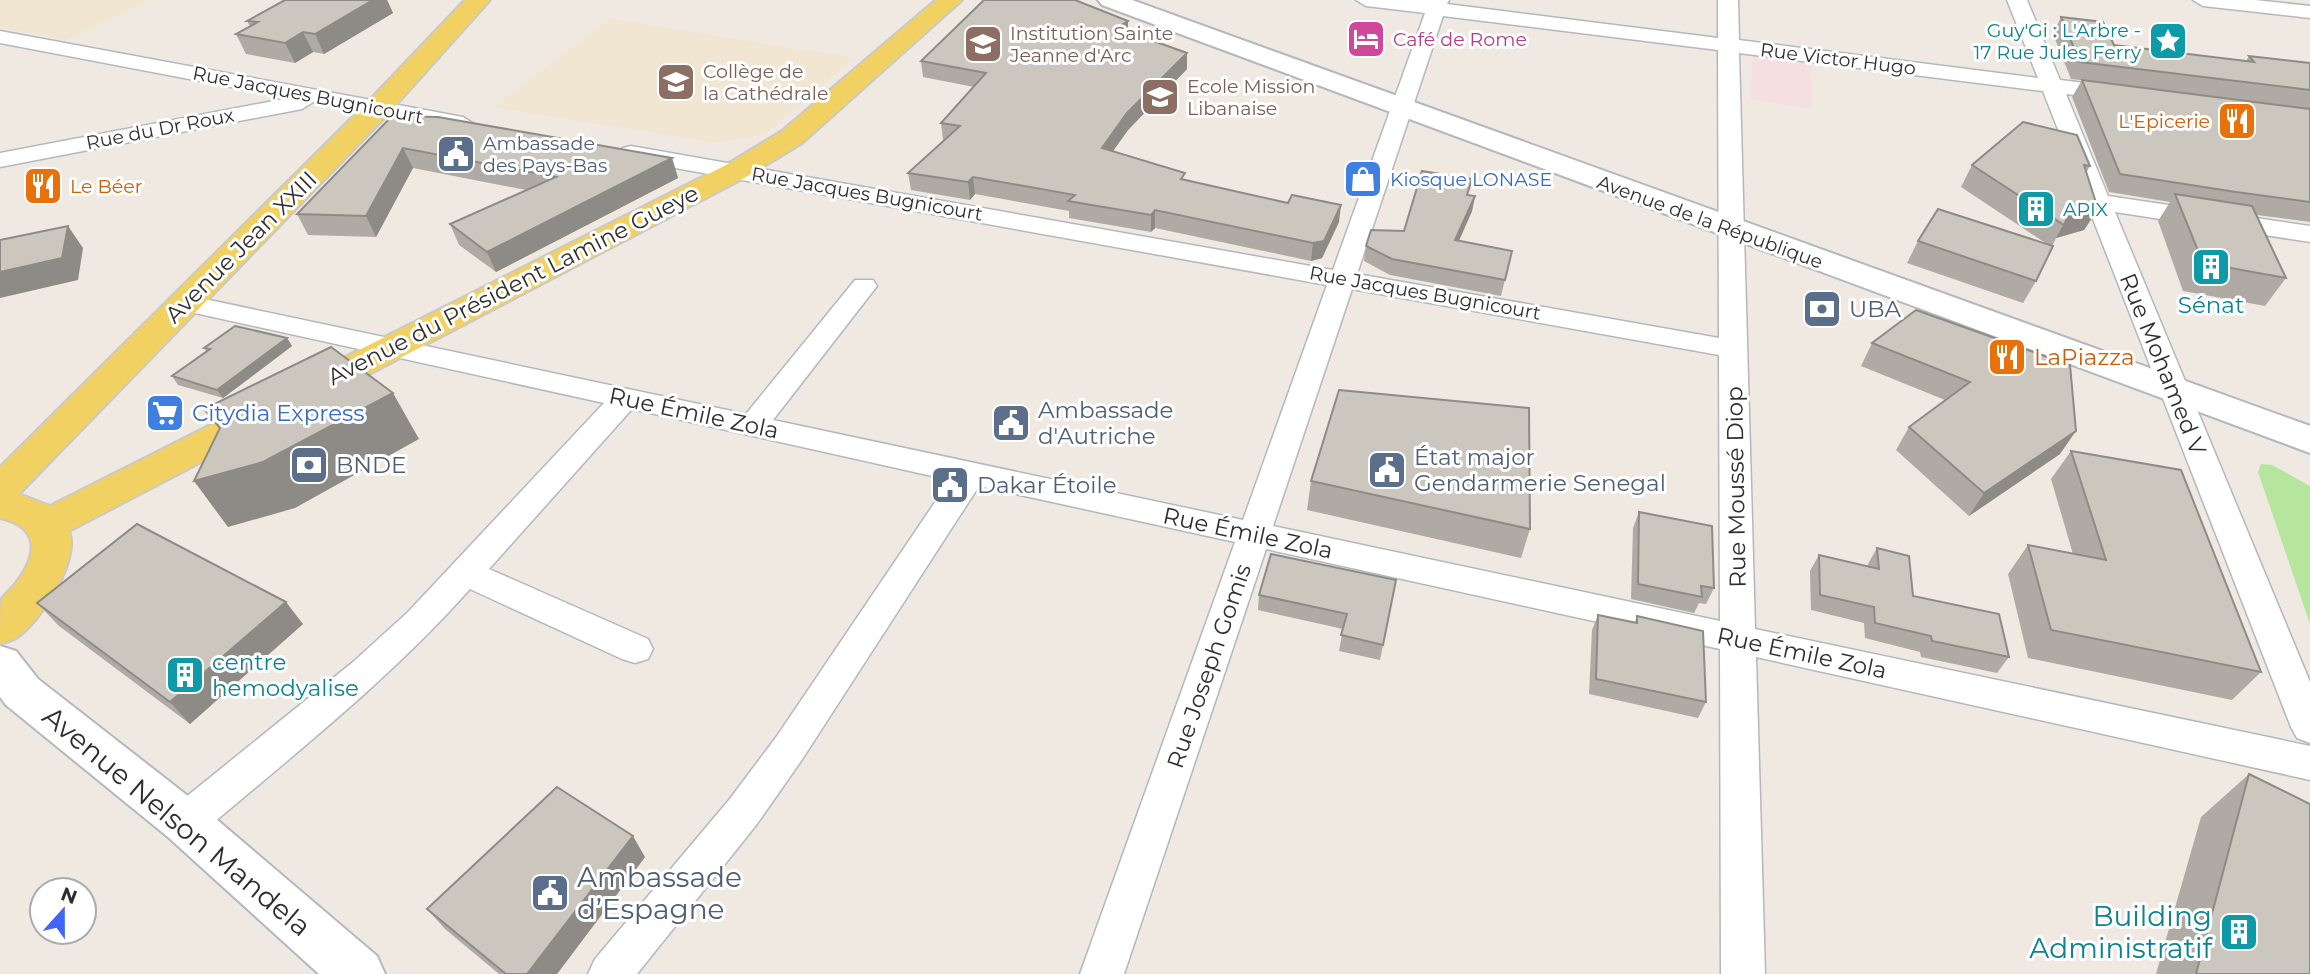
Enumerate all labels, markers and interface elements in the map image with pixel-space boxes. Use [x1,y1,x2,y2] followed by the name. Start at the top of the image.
[1345,18,1387,60] hotel icon: Café de Rome
[1973,19,2142,64] place label: Guy'Gi : L'Arbre - 17 Rue Jules Ferry
[2147,20,2189,62] place icon: Guy'Gi : L'Arbre - 17 Rue Jules Ferry
[1009,22,1173,67] place label: Institution Sainte Jeanne d'Arc
[962,23,1004,65] school or university icon: Institution Sainte Jeanne d'Arc
[1393,28,1527,51] place label: Café de Rome
[1759,38,1917,80] street label: Rue Victor Hugo
[703,60,828,105] place label: Collège de la Cathédrale
[191,61,426,129] street label: Rue Jacques Bugnicourt
[655,61,697,103] school or university icon: Collège de la Cathédrale
[1187,75,1315,120] place label: Ecole Mission Libanaise
[1139,76,1181,118] school or university icon: Ecole Mission Libanaise
[2216,100,2258,142] restaurant icon: L'Epicerie
[84,103,236,155] street label: Rue du Dr Roux
[2118,110,2210,133] place label: L'Epicerie
[483,132,607,177] place label: Ambassade des Pays-Bas
[435,133,477,175] public building icon: Ambassade des Pays-Bas
[1342,158,1384,200] shop icon: Kiosque LONASE
[750,162,985,226] street label: Rue Jacques Bugnicourt
[22,165,64,207] restaurant icon: Le Béer
[159,165,323,329] street label: Avenue Jean XXIII
[1390,168,1552,191] place label: Kiosque LONASE
[1594,170,1826,274] street label: Avenue de la République
[70,175,142,198] place label: Le Béer
[323,179,703,391] street label: Avenue du Président Lamine Gueye
[2015,188,2057,230] building icon: APIX
[2063,198,2108,221] place label: APIX
[2190,246,2232,288] building icon: Sénat
[1308,261,1543,325] street label: Rue Jacques Bugnicourt
[2114,269,2213,460] street label: Rue Mohamed V
[1801,288,1843,330] bank icon: UBA
[2178,291,2244,319] place label: Sénat
[1849,295,1901,323] place label: UBA
[1986,336,2028,378] restaurant icon: LaPiazza
[2034,343,2134,371] place label: LaPiazza
[607,381,781,445] street label: Rue Émile Zola
[1720,386,1752,588] street label: Rue Moussé Diop
[144,392,186,434] supermarket icon: Citydia Express
[1038,396,1173,450] place label: Ambassade d'Autriche
[192,399,365,427] place label: Citydia Express
[990,402,1032,444] public building icon: Ambassade d'Autriche
[1414,443,1666,497] place label: État major Gendarmerie Senegal
[288,444,330,486] bank icon: BNDE
[1366,449,1408,491] public building icon: État major Gendarmerie Senegal
[336,451,406,479] place label: BNDE
[929,464,971,506] public building icon: Dakar Étoile
[977,471,1117,499] place label: Dakar Étoile
[1161,501,1335,565] street label: Rue Émile Zola
[1161,560,1257,772] street label: Rue Joseph Gomis
[1715,621,1889,685] street label: Rue Émile Zola
[212,648,359,702] place label: centre hemodyalise
[164,654,206,696] building icon: centre hemodyalise
[36,699,318,943] street label: Avenue Nelson Mandela
[577,860,742,926] place label: Ambassade d’Espagne
[529,872,571,914] public building icon: Ambassade d’Espagne
[28,876,98,946] north arrow
[2029,899,2214,965] place label: Building Administratif
[2218,911,2260,953] building icon: Building Administratif

